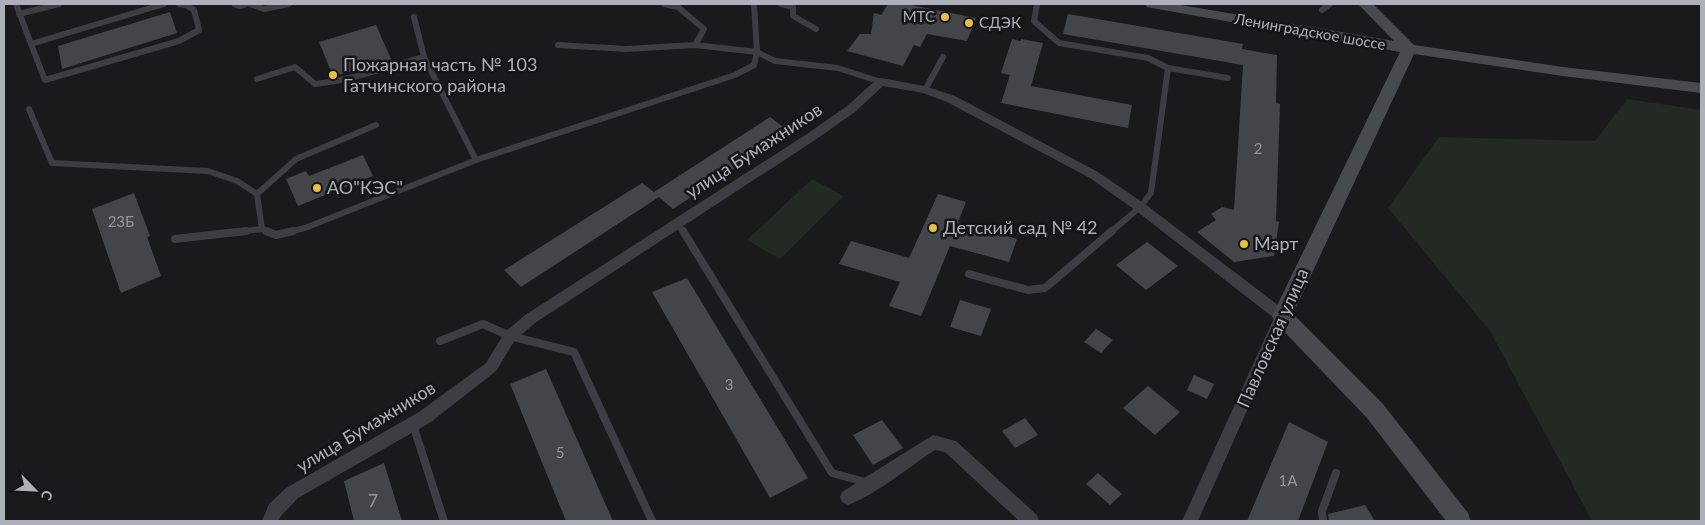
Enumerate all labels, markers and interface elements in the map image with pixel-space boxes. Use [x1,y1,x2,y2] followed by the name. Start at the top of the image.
[903,7,935,25] place label: МТС
[1232,9,1387,53] street label: Ленинградское шоссе
[939,11,951,23] marker: МТС
[979,13,1021,31] place label: СДЭК
[963,17,975,29] marker: СДЭК
[343,53,537,96] place label: Пожарная часть № 103 Гатчинского района
[327,69,339,81] marker: Пожарная часть № 103 Гатчинского района
[681,98,826,202] street label: улица Бумажников
[1254,139,1262,157] house number: 2
[327,176,403,198] place label: АО"КЭС"
[311,182,323,194] marker: АО"КЭС"
[108,212,134,230] house number: 23Б
[943,216,1098,238] place label: Детский сад № 42
[927,222,939,234] marker: Детский сад № 42
[1254,232,1298,254] place label: Март
[1238,238,1250,250] marker: Март
[1232,265,1313,411] street label: Павловская улица
[725,375,733,393] house number: 3
[292,376,439,476] street label: улица Бумажников
[556,443,564,461] house number: 5
[10,465,60,515] north arrow
[1279,471,1298,489] house number: 1А
[37,488,57,504] text: С
[368,489,378,511] house number: 7

